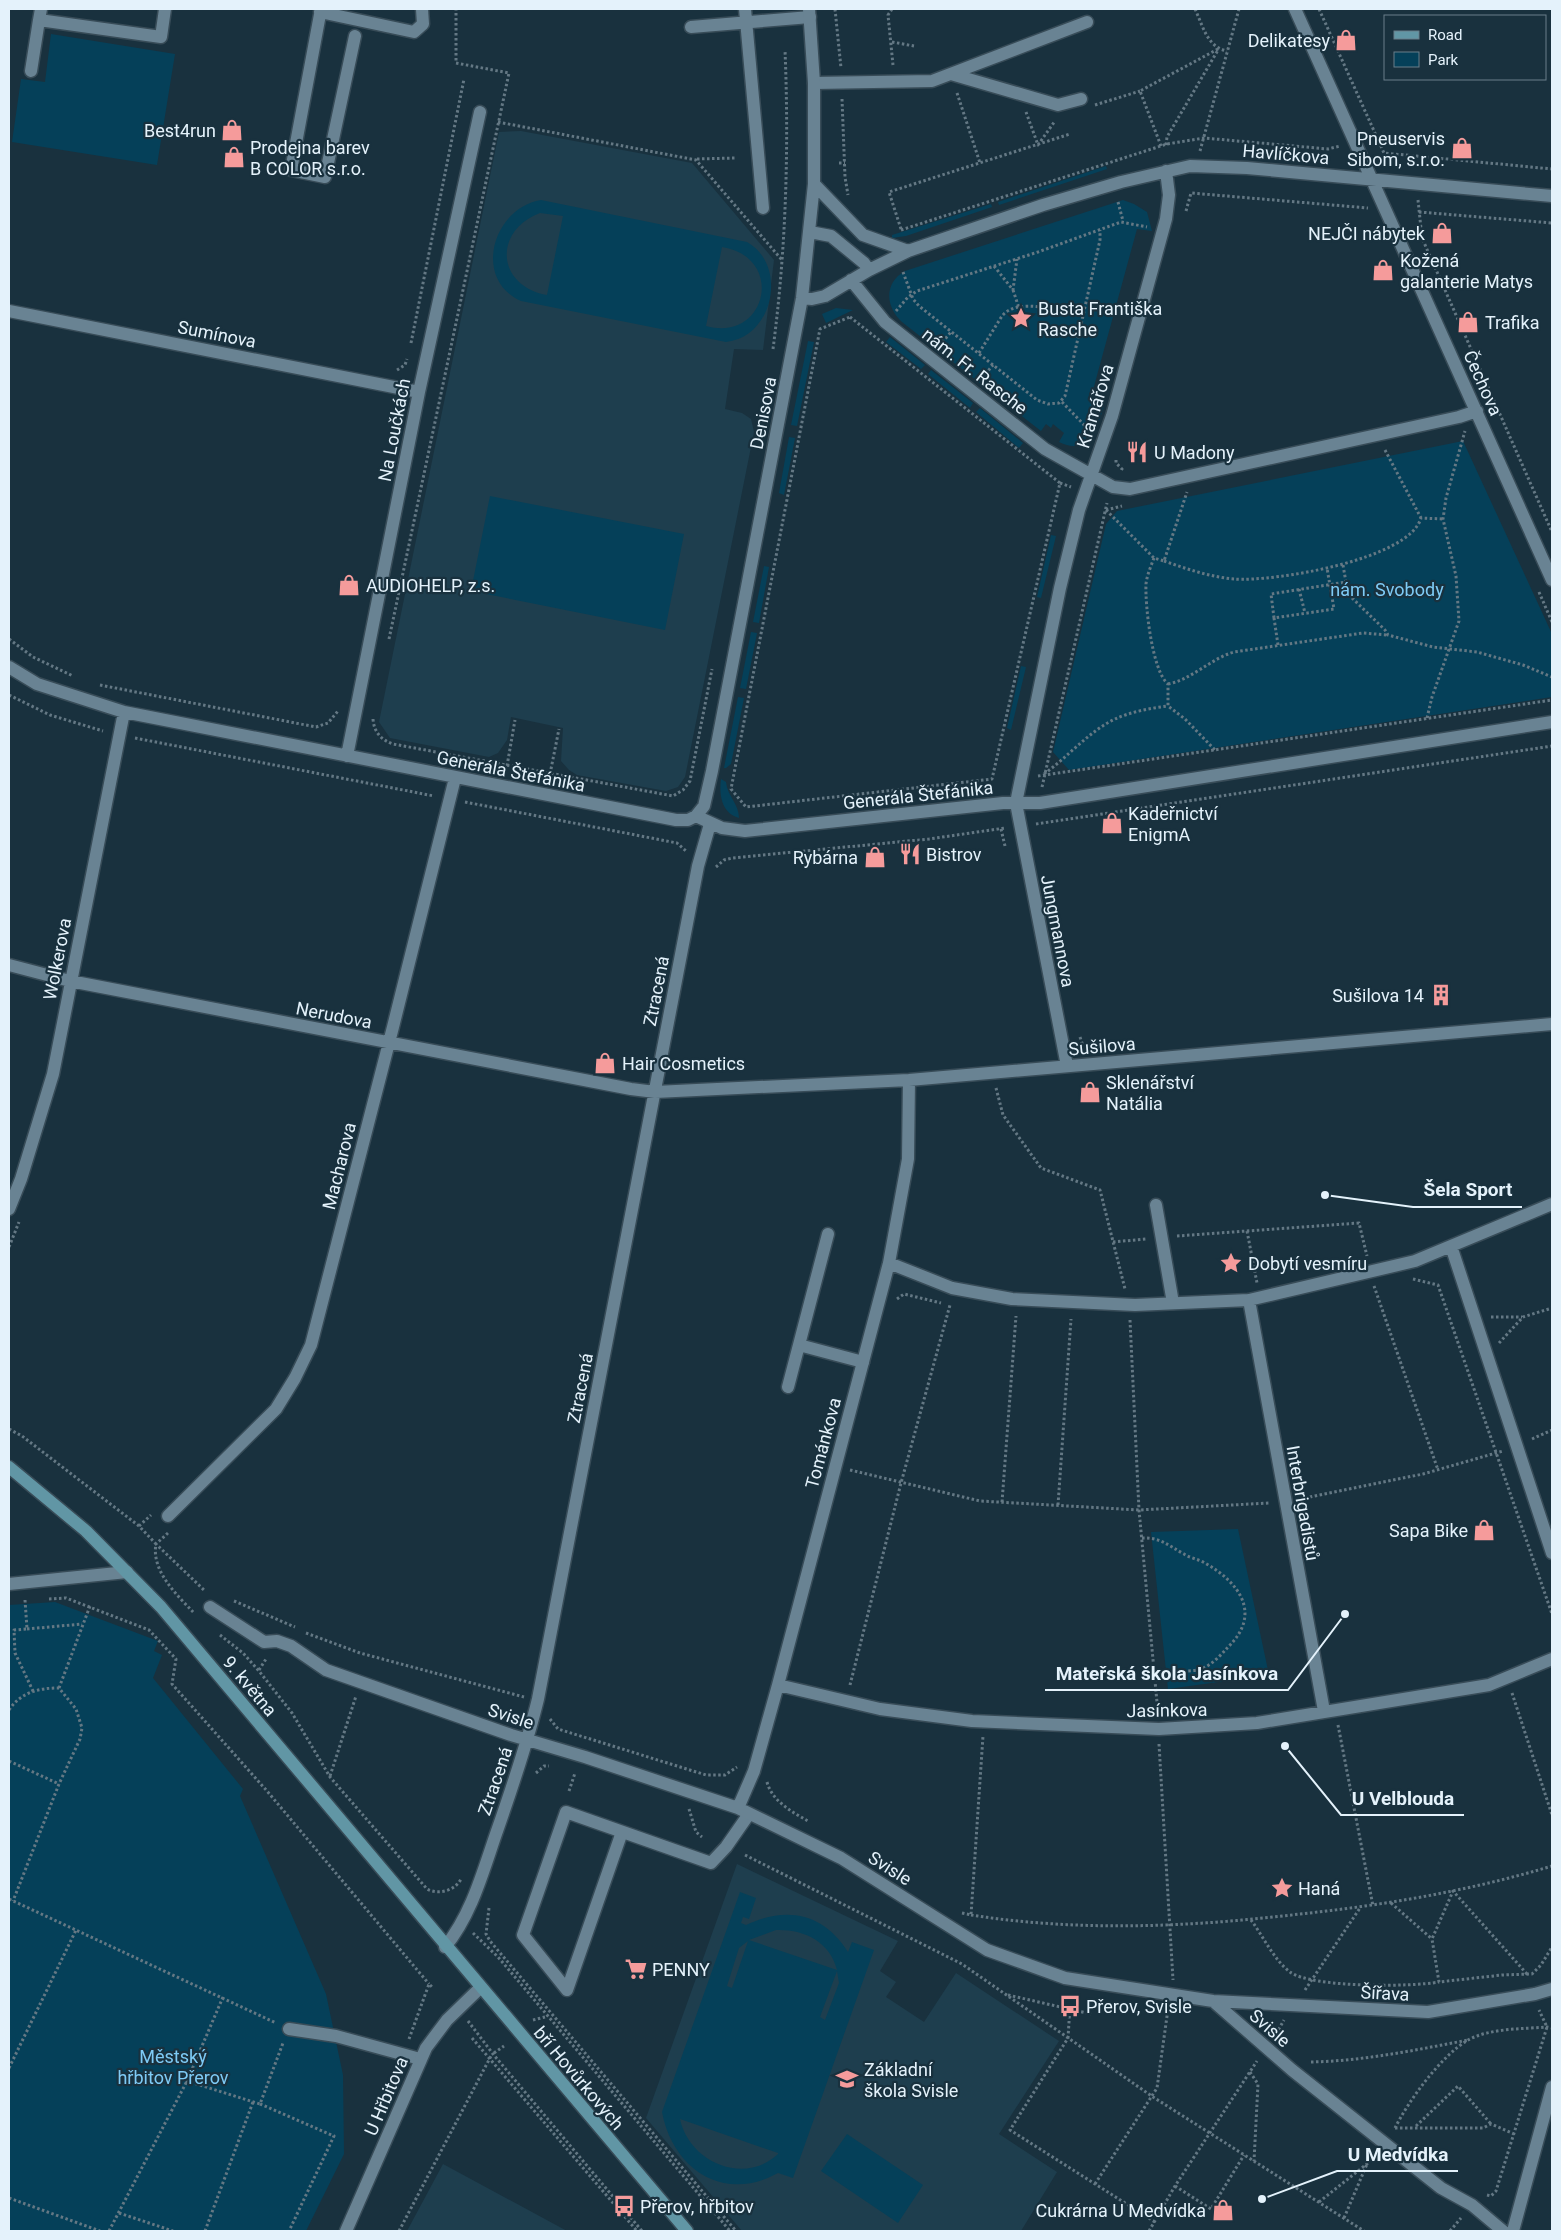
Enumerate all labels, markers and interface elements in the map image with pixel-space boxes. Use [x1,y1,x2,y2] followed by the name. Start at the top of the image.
[1384,15,1546,80] legend
[1428,26,1462,44] text: Road
[1333,27,1359,53] shop icon: Delikatesy
[1248,30,1330,51] place label: Delikatesy
[1428,51,1459,69] text: Park
[219,117,245,143] shop icon: Best4run
[144,120,216,141] place label: Best4run
[1347,128,1445,170] place label: Pneuservis Sibom, s.r.o.
[1449,135,1475,161] shop icon: Pneuservis Sibom, s.r.o.
[250,137,370,179] place label: Prodejna barev B COLOR s.r.o.
[1242,140,1330,168] street label: Havlíčkova
[221,144,247,170] shop icon: Prodejna barev B COLOR s.r.o.
[1429,220,1455,246] shop icon: NEJČI nábytek
[1308,223,1426,244] place label: NEJČI nábytek
[1400,250,1533,292] place label: Kožená galanterie Matys
[1370,257,1396,283] shop icon: Kožená galanterie Matys
[1038,298,1162,340] place label: Busta Františka Rasche
[1008,305,1034,331] place icon: Busta Františka Rasche
[1455,309,1481,335] shop icon: Trafika
[1485,312,1540,333] place label: Trafika
[176,316,258,352] street label: Sumínova
[918,323,1032,419] street label: nám. Fr. Rasche
[1459,347,1507,419] street label: Čechova
[1072,361,1118,451] street label: Kramářova
[746,375,780,451] street label: Denisova
[374,377,414,483] street label: Na Loučkách
[1124,439,1150,465] restaurant icon: U Madony
[1154,442,1235,463] place label: U Madony
[336,572,362,598] shop icon: AUDIOHELP, z.s.
[366,575,495,596] place label: AUDIOHELP, z.s.
[1330,579,1444,600] park label: nám. Svobody
[435,746,587,796] street label: Generála Štefánika
[842,777,994,813] street label: Generála Štefánika
[1128,803,1218,845] place label: Kadeřnictví EnigmA
[1099,810,1125,836] shop icon: Kadeřnictví EnigmA
[897,841,923,867] restaurant icon: Bistrov
[862,844,888,870] shop icon: Rybárna
[926,844,982,865] place label: Bistrov
[793,847,858,868] place label: Rybárna
[1037,873,1079,989] street label: Jungmannova
[39,916,75,1002] street label: Wolkerova
[639,954,673,1028] street label: Ztracená
[1428,982,1454,1008] building icon: Sušilova 14
[1332,985,1424,1006] place label: Sušilova 14
[294,997,374,1033] street label: Nerudova
[1068,1033,1136,1059] street label: Sušilova
[592,1050,618,1076] shop icon: Hair Cosmetics
[622,1053,745,1074] place label: Hair Cosmetics
[1106,1072,1194,1114] place label: Sklenářství Natália
[1077,1079,1103,1105] shop icon: Sklenářství Natália
[318,1120,360,1212] street label: Macharova
[1413,1173,1522,1207] callout: Šela Sport
[1424,1178,1513,1201] text: Šela Sport
[1218,1250,1244,1276] place icon: Dobytí vesmíru
[1248,1253,1367,1274] place label: Dobytí vesmíru
[563,1351,597,1425] street label: Ztracená
[801,1395,845,1491] street label: Tománkova
[1283,1444,1323,1562] street label: Interbrigadistů
[1471,1517,1497,1543] shop icon: Sapa Bike
[1389,1520,1468,1541] place label: Sapa Bike
[219,1652,281,1720] street label: 9. května
[1045,1656,1288,1690] callout: Mateřská škola Jasínkova
[1056,1662,1278,1685] text: Mateřská škola Jasínkova
[485,1699,537,1733] street label: Svisle
[1126,1699,1208,1721] street label: Jasínkova
[474,1744,516,1818] street label: Ztracená
[1341,1781,1464,1815] callout: U Velblouda
[1352,1787,1454,1810] text: U Velblouda
[865,1847,915,1889] street label: Svisle
[1269,1875,1295,1901] place icon: Haná
[1298,1878,1340,1899] place label: Haná
[623,1956,649,1982] supermarket icon: PENNY
[652,1959,710,1980] place label: PENNY
[1360,1981,1410,2005] street label: Šířava
[1057,1993,1083,2019] bus stop icon: Přerov, Svisle
[1086,1996,1192,2017] place label: Přerov, Svisle
[1245,2005,1295,2051] street label: Svisle
[530,2022,628,2134] street label: bří Hovůrkových
[117,2046,229,2088] park label: Městský hřbitov Přerov
[360,2053,412,2139] street label: U Hřbitova
[864,2059,958,2101] place label: Základní škola Svisle
[834,2066,860,2092] school or university icon: Základní škola Svisle
[1337,2137,1458,2171] callout: U Medvídka
[1348,2143,1448,2166] text: U Medvídka
[611,2193,637,2219] bus stop icon: Přerov, hřbitov
[640,2196,754,2217] place label: Přerov, hřbitov
[1210,2197,1236,2223] shop icon: Cukrárna U Medvídka
[1036,2200,1206,2221] place label: Cukrárna U Medvídka

